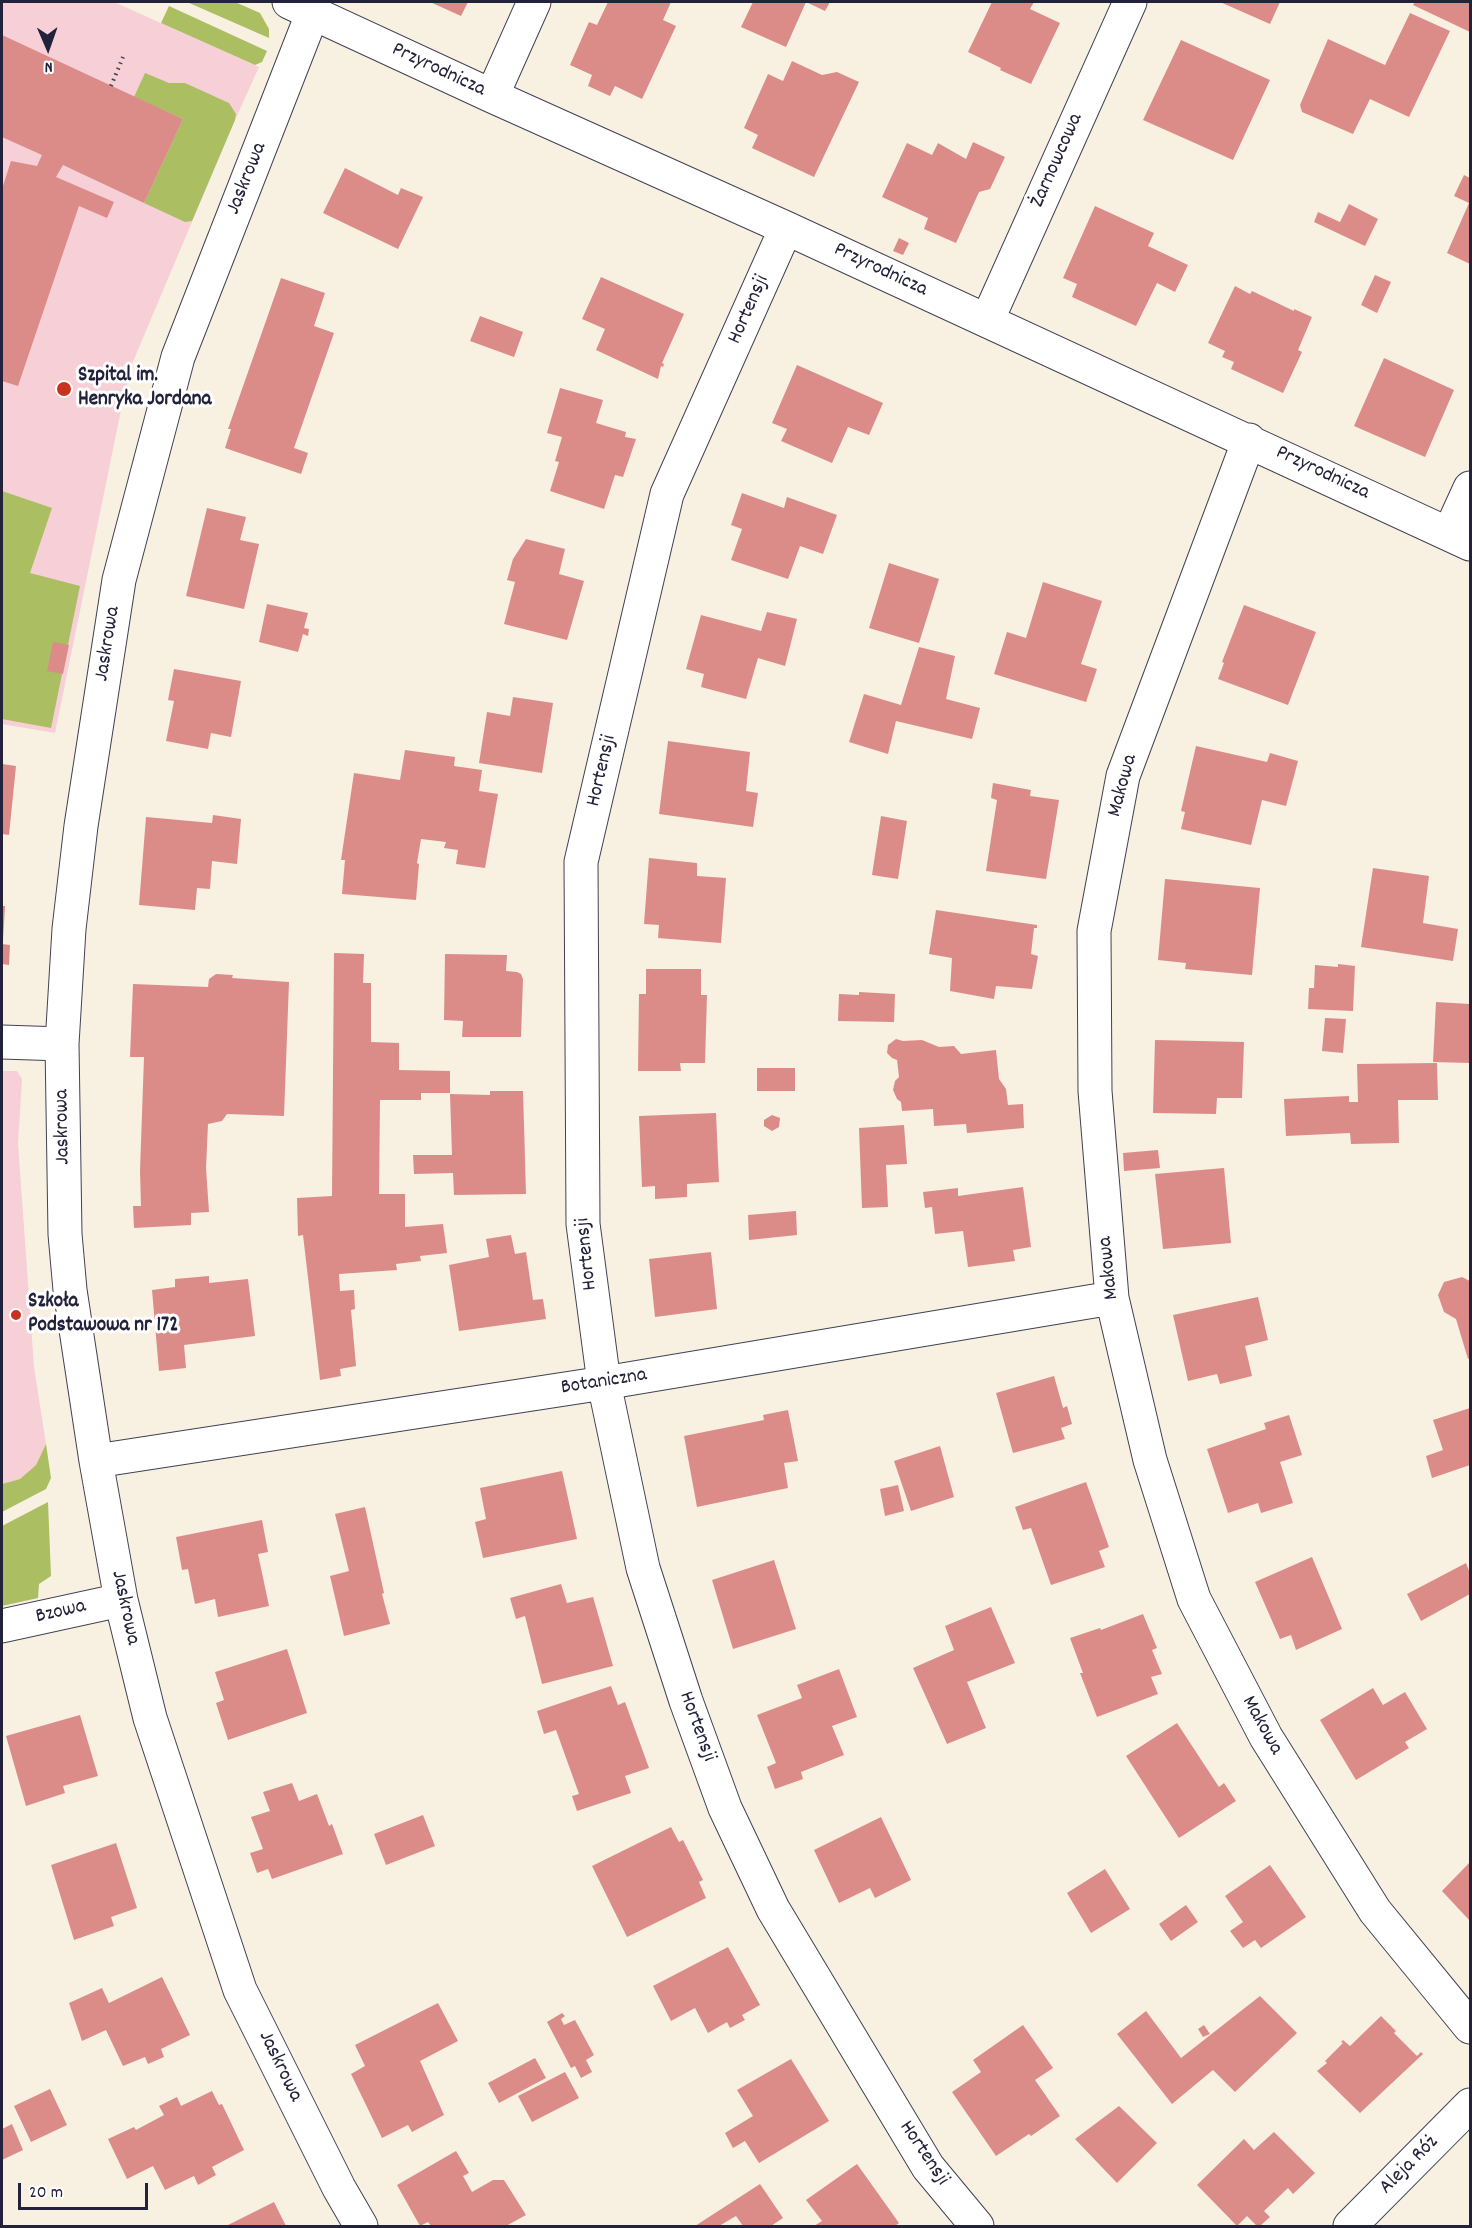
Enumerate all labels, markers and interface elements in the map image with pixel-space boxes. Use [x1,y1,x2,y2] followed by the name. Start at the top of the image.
[18,18,78,78] north arrow
[387,38,489,104] street label: Przyrodnicza
[44,55,53,78] text: N
[1026,110,1090,212] street label: Żarnowcowa
[222,139,274,219] street label: Jaskrowa
[829,238,931,304] street label: Przyrodnicza
[724,272,776,348] street label: Hortensji
[78,364,211,414] place label: Szpital im. Henryka Jordana
[55,380,73,398] marker: Szpital im. Henryka Jordana
[1271,441,1373,507] street label: Przyrodnicza
[91,605,127,683] street label: Jaskrowa
[583,733,623,809] street label: Hortensji
[1104,752,1144,820] street label: Makowa
[51,1089,77,1165] street label: Jaskrowa
[572,1216,604,1292] street label: Hortensji
[1094,1235,1126,1301] street label: Makowa
[28,1290,178,1340] place label: Szkoła Podstawowa nr 172
[9,1308,23,1322] marker: Szkoła Podstawowa nr 172
[559,1364,649,1402] street label: Botaniczna
[104,1568,144,1648] street label: Jaskrowa
[33,1595,89,1631] street label: Bzowa
[672,1689,720,1765] street label: Hortensji
[1235,1692,1287,1760] street label: Makowa
[251,2028,307,2106] street label: Jaskrowa
[892,2117,954,2191] street label: Hortensji
[1375,2131,1445,2201] street label: Aleja Róż
[21,2171,152,2209] scale bar
[29,2181,63,2206] text: 20 m

